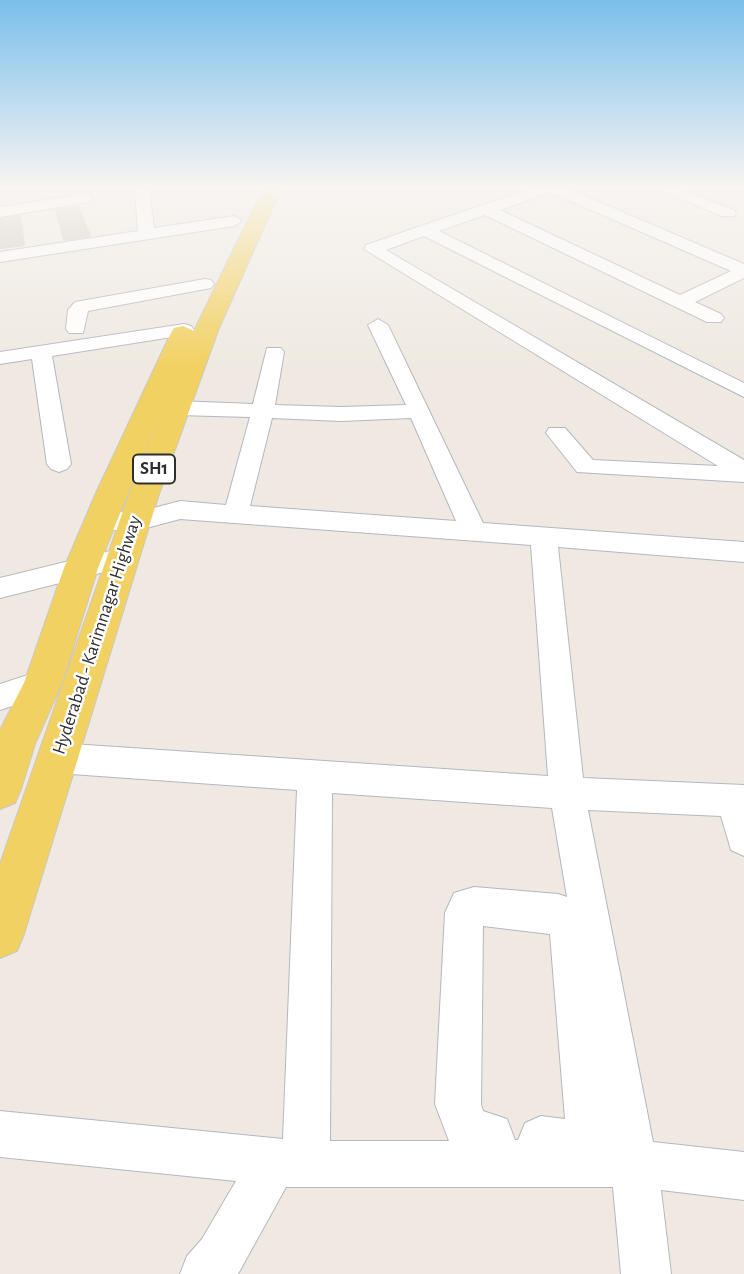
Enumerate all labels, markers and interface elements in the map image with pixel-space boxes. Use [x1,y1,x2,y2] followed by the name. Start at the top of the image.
[133,454,175,484] road number: SH1
[48,513,146,757] street label: Hyderabad - Karimnagar Highway

